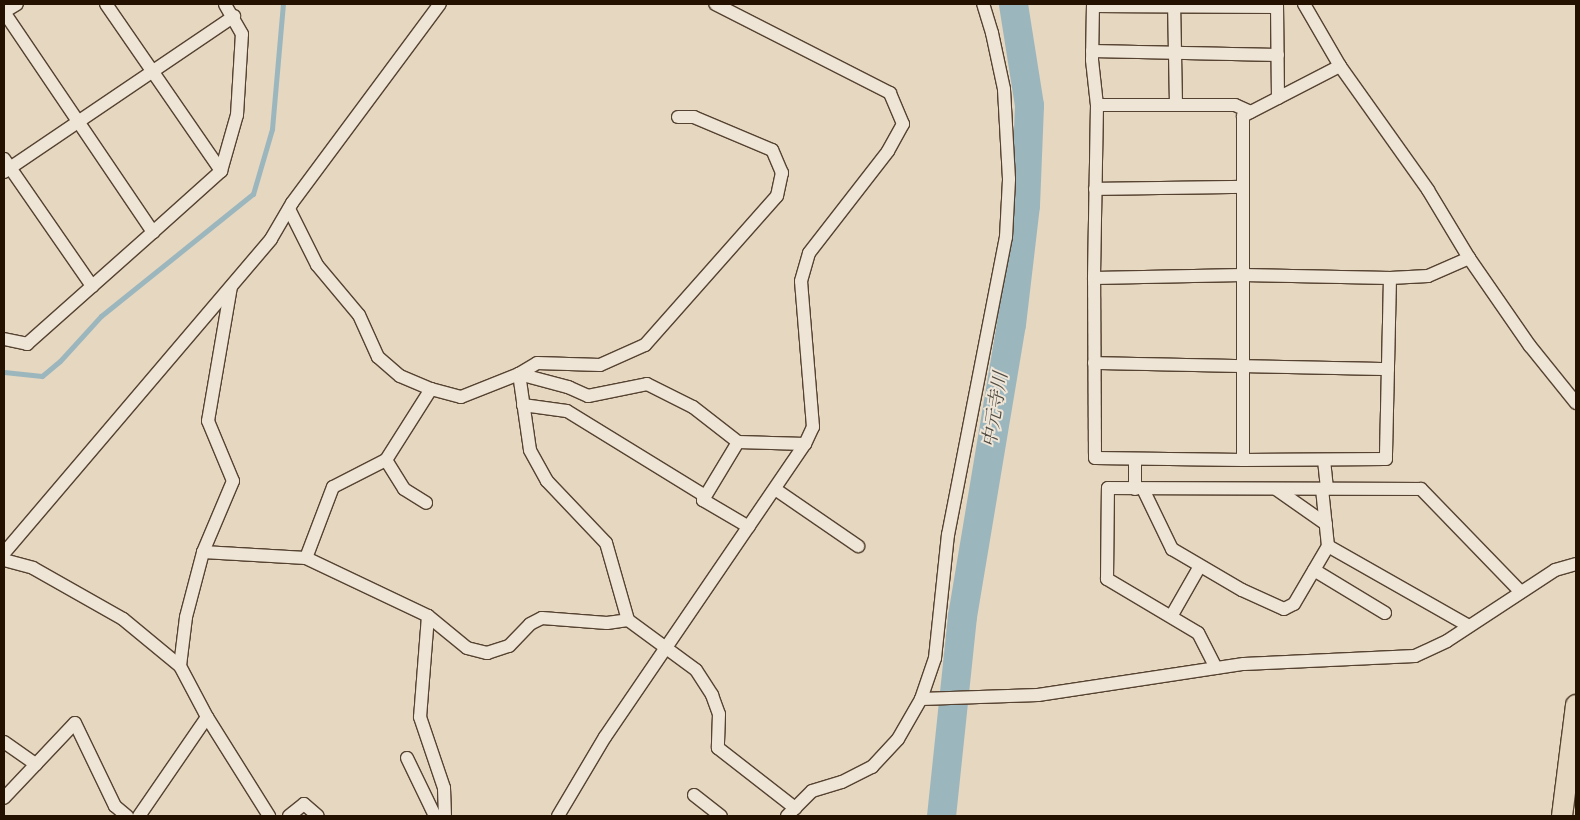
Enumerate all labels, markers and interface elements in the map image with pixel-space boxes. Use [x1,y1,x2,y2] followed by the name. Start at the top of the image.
[979,371,1013,449] water label: 中元寺川

